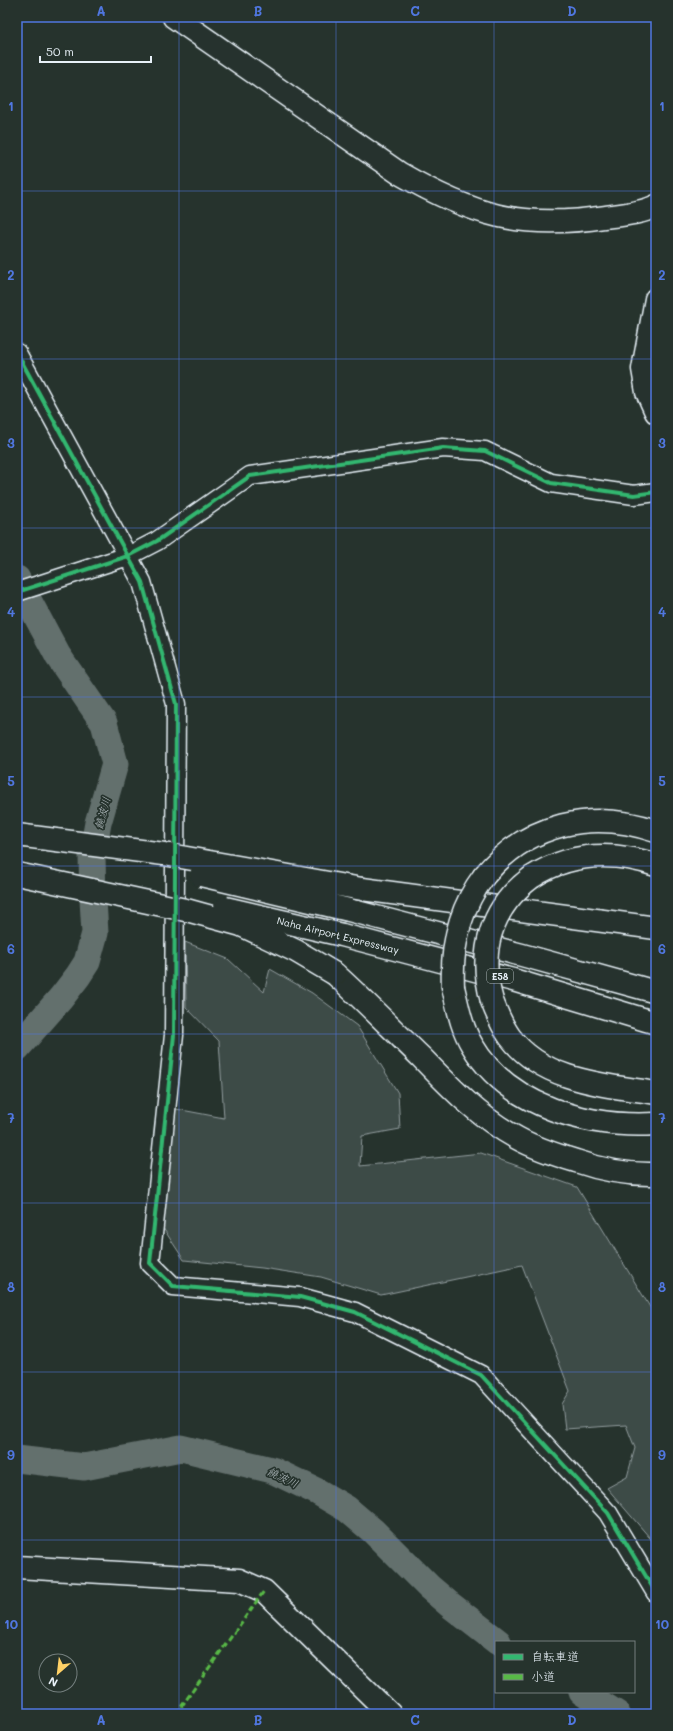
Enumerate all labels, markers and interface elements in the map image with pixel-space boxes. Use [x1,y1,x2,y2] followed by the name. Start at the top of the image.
[96,2,106,19] text: A
[254,2,263,19] text: B
[410,2,420,19] text: C
[567,2,577,19] text: D
[40,38,151,64] scale bar
[46,43,74,59] text: 50 m
[8,97,14,114] text: 1
[659,97,665,114] text: 1
[7,266,15,283] text: 2
[658,266,666,283] text: 2
[7,434,15,451] text: 3
[658,434,666,451] text: 3
[7,603,15,620] text: 4
[658,603,666,620] text: 4
[7,772,15,789] text: 5
[658,772,666,789] text: 5
[90,795,114,831] water label: 饒波川
[275,913,401,957] street label: Naha Airport Expressway
[7,940,15,957] text: 6
[658,940,666,957] text: 6
[487,969,513,983] road number: E58
[7,1109,15,1126] text: 7
[658,1109,666,1126] text: 7
[7,1278,15,1295] text: 8
[658,1278,666,1295] text: 8
[7,1446,15,1463] text: 9
[658,1446,666,1463] text: 9
[265,1463,301,1491] water label: 饒波川
[4,1615,18,1632] text: 10
[655,1615,669,1632] text: 10
[495,1641,635,1693] legend
[531,1648,579,1664] text: 自転車道
[38,1653,78,1693] north arrow
[531,1668,555,1684] text: 小道
[46,1674,60,1691] text: N
[96,1711,106,1728] text: A
[254,1711,263,1728] text: B
[410,1711,420,1728] text: C
[567,1711,577,1728] text: D

